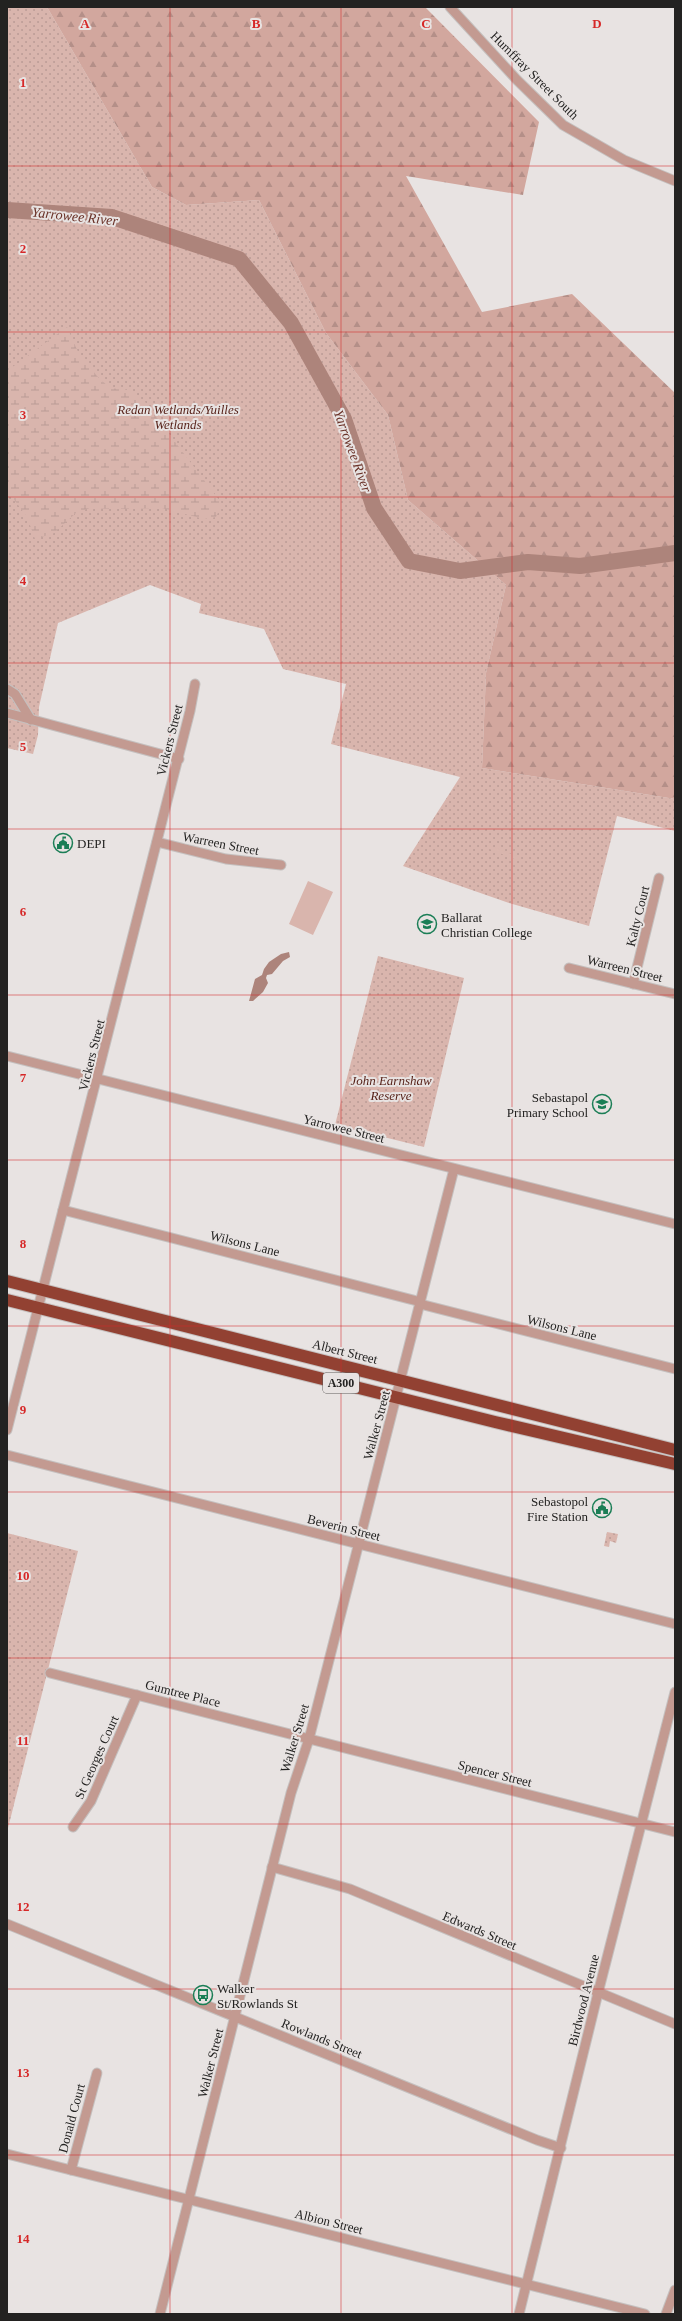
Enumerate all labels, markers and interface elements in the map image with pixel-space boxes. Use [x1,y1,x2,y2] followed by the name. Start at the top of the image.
[80,16,90,31] text: A
[252,16,261,31] text: B
[421,16,431,31] text: C
[592,16,602,31] text: D
[488,28,582,123] street label: Humffray Street South
[20,75,26,90] text: 1
[31,205,119,229] water label: Yarrowee River
[20,241,26,256] text: 2
[116,402,239,432] park label: Redan Wetlands/Yuilles Wetlands
[20,407,27,422] text: 3
[331,408,375,495] water label: Yarrowee River
[20,573,27,588] text: 4
[153,702,186,777] street label: Vickers Street
[20,739,27,754] text: 5
[182,829,261,858] street label: Warreen Street
[52,832,74,854] public building icon: DEPI
[77,836,106,851] place label: DEPI
[623,884,652,948] street label: Kalty Court
[20,904,27,919] text: 6
[441,910,533,940] place label: Ballarat Christian College
[416,913,438,935] school or university icon: Ballarat Christian College
[586,952,665,985] street label: Warreen Street
[75,1017,108,1092] street label: Vickers Street
[20,1070,27,1085] text: 7
[350,1073,432,1103] park label: John Earnshaw Reserve
[507,1090,588,1120] place label: Sebastapol Primary School
[591,1093,613,1115] school or university icon: Sebastapol Primary School
[302,1111,387,1146] street label: Yarrowee Street
[208,1228,282,1259] street label: Wilsons Lane
[20,1236,27,1251] text: 8
[525,1312,599,1343] street label: Wilsons Lane
[311,1336,379,1367] street label: Albert Street
[323,1373,359,1393] road number: A300
[360,1389,393,1461] street label: Walker Street
[20,1402,27,1417] text: 9
[527,1494,588,1524] place label: Sebastopol Fire Station
[591,1497,613,1519] public building icon: Sebastopol Fire Station
[306,1511,382,1544] street label: Beverin Street
[17,1568,30,1583] text: 10
[144,1677,222,1710] street label: Gumtree Place
[277,1702,312,1774] street label: Walker Street
[71,1713,122,1801] street label: St Georges Court
[17,1733,29,1748] text: 11
[456,1757,534,1790] street label: Spencer Street
[17,1899,30,1914] text: 12
[440,1908,519,1953] street label: Edwards Street
[565,1952,602,2048] street label: Birdwood Avenue
[217,1981,298,2011] place label: Walker St/Rowlands St
[192,1984,214,2006] bus stop icon: Walker St/Rowlands St
[279,2015,365,2062] street label: Rowlands Street
[195,2027,226,2099] street label: Walker Street
[17,2065,30,2080] text: 13
[55,2081,88,2154] street label: Donald Court
[293,2206,365,2237] street label: Albion Street
[17,2231,30,2246] text: 14

